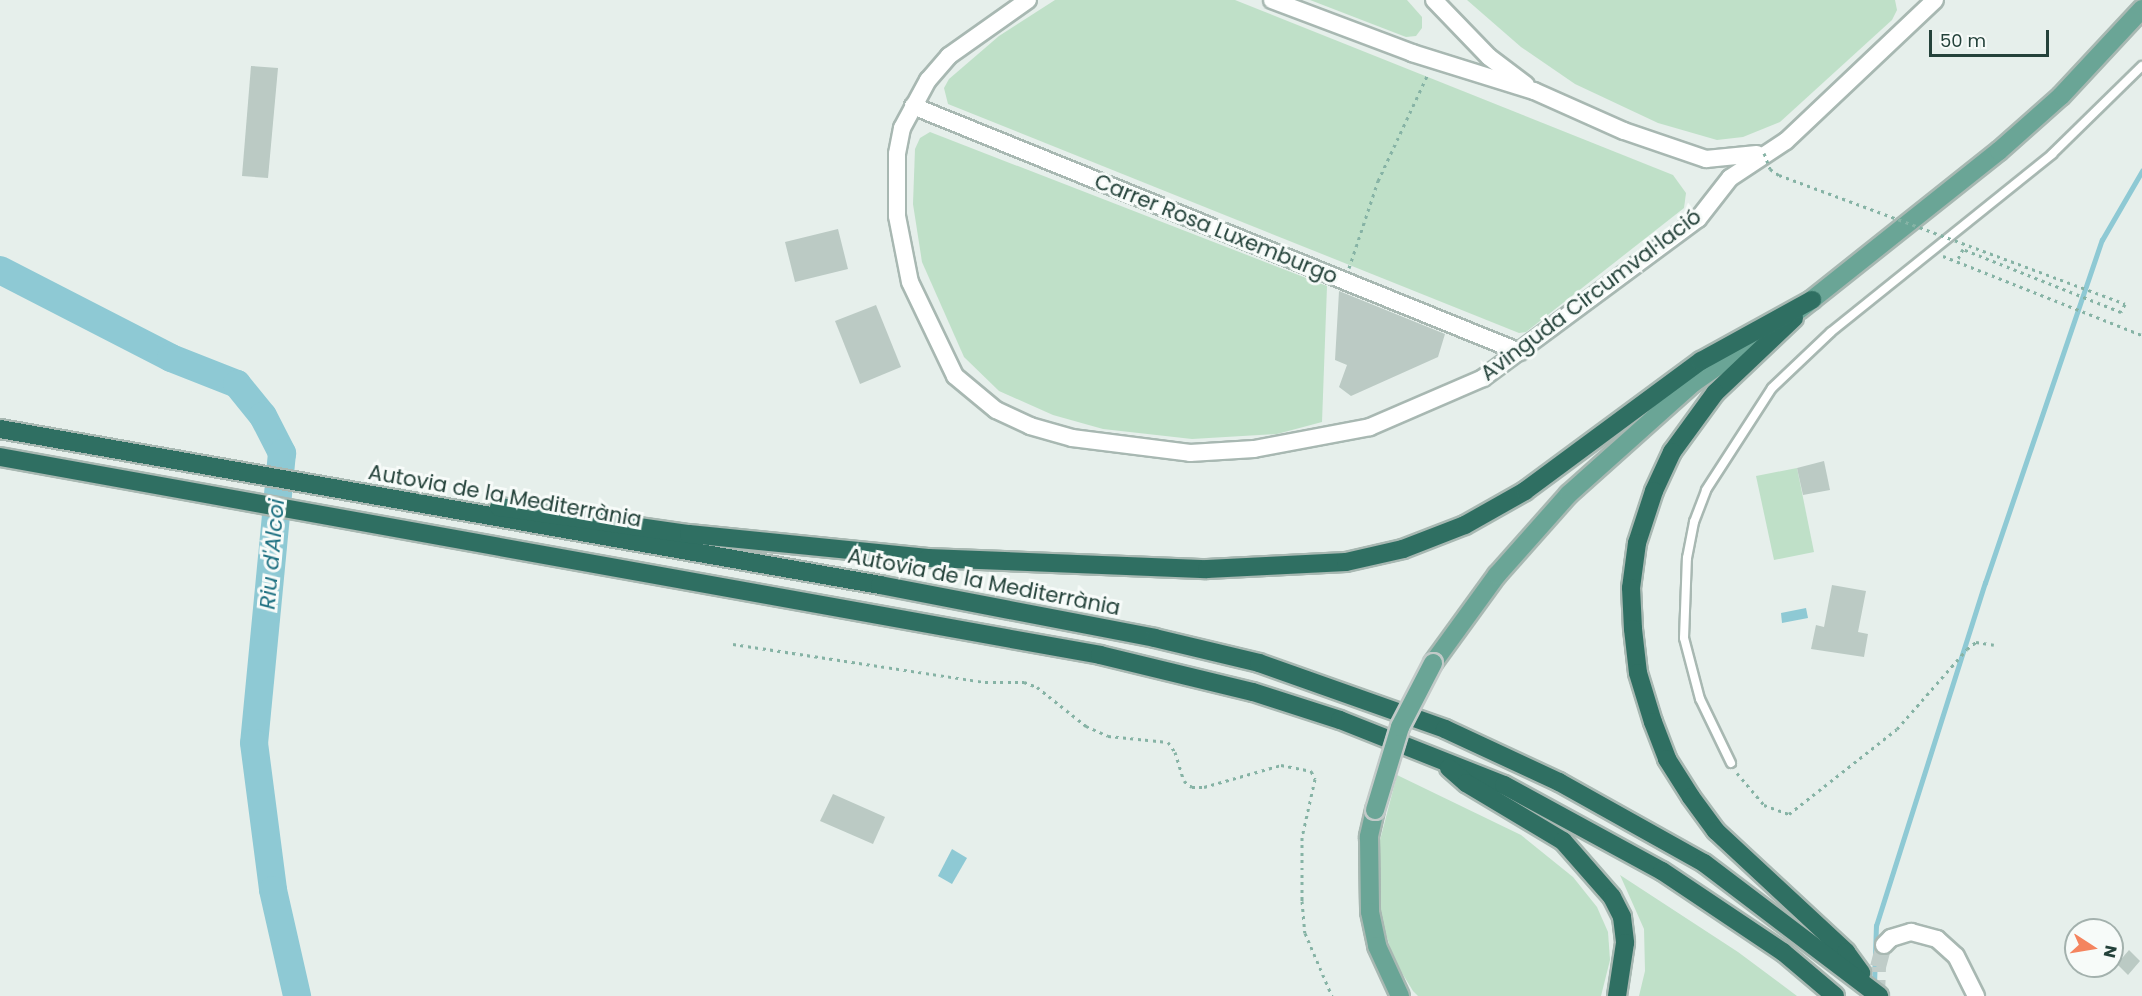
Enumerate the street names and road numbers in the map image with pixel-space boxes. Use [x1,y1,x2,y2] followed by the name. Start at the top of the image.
[1091,169,1341,289] street label: Carrer Rosa Luxemburgo
[1476,204,1706,386] street label: Avinguda Circumval·lació
[366,460,644,532] street label: Autovia de la Mediterrània
[846,543,1122,621] street label: Autovia de la Mediterrània

